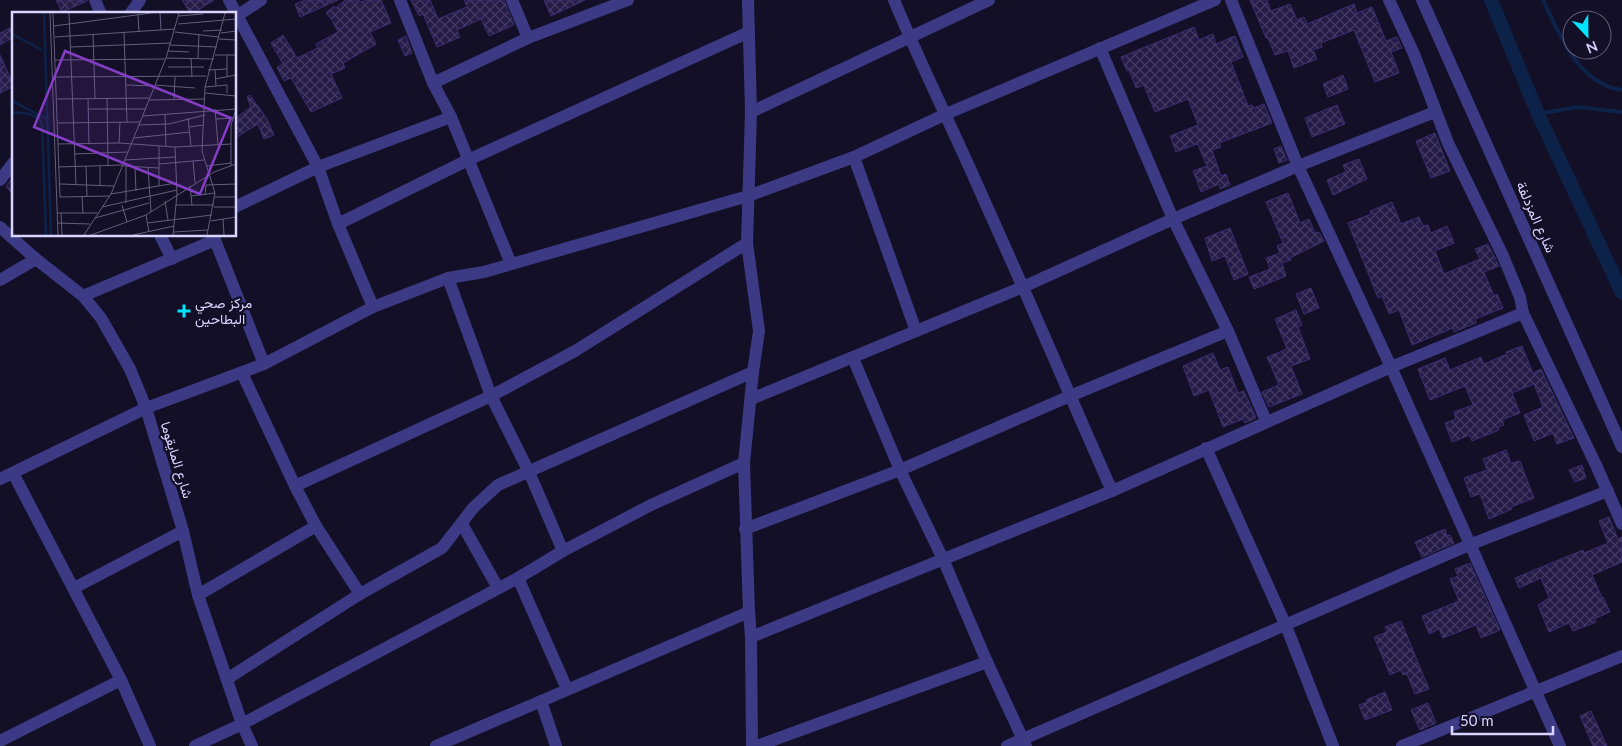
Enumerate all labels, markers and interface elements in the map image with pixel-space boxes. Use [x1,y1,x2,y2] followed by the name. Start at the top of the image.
[1562,10,1612,60] north arrow
[12,12,236,236] inset map
[1584,38,1600,57] text: N
[1510,178,1560,256] street label: شارع المزدلفة
[195,294,252,328] place label: مركز صحي البطاحين
[177,304,191,318] marker: مركز صحي البطاحين
[155,419,197,501] street label: شارع المايقوما
[1452,704,1553,736] scale bar
[1460,711,1494,729] text: 50 m

